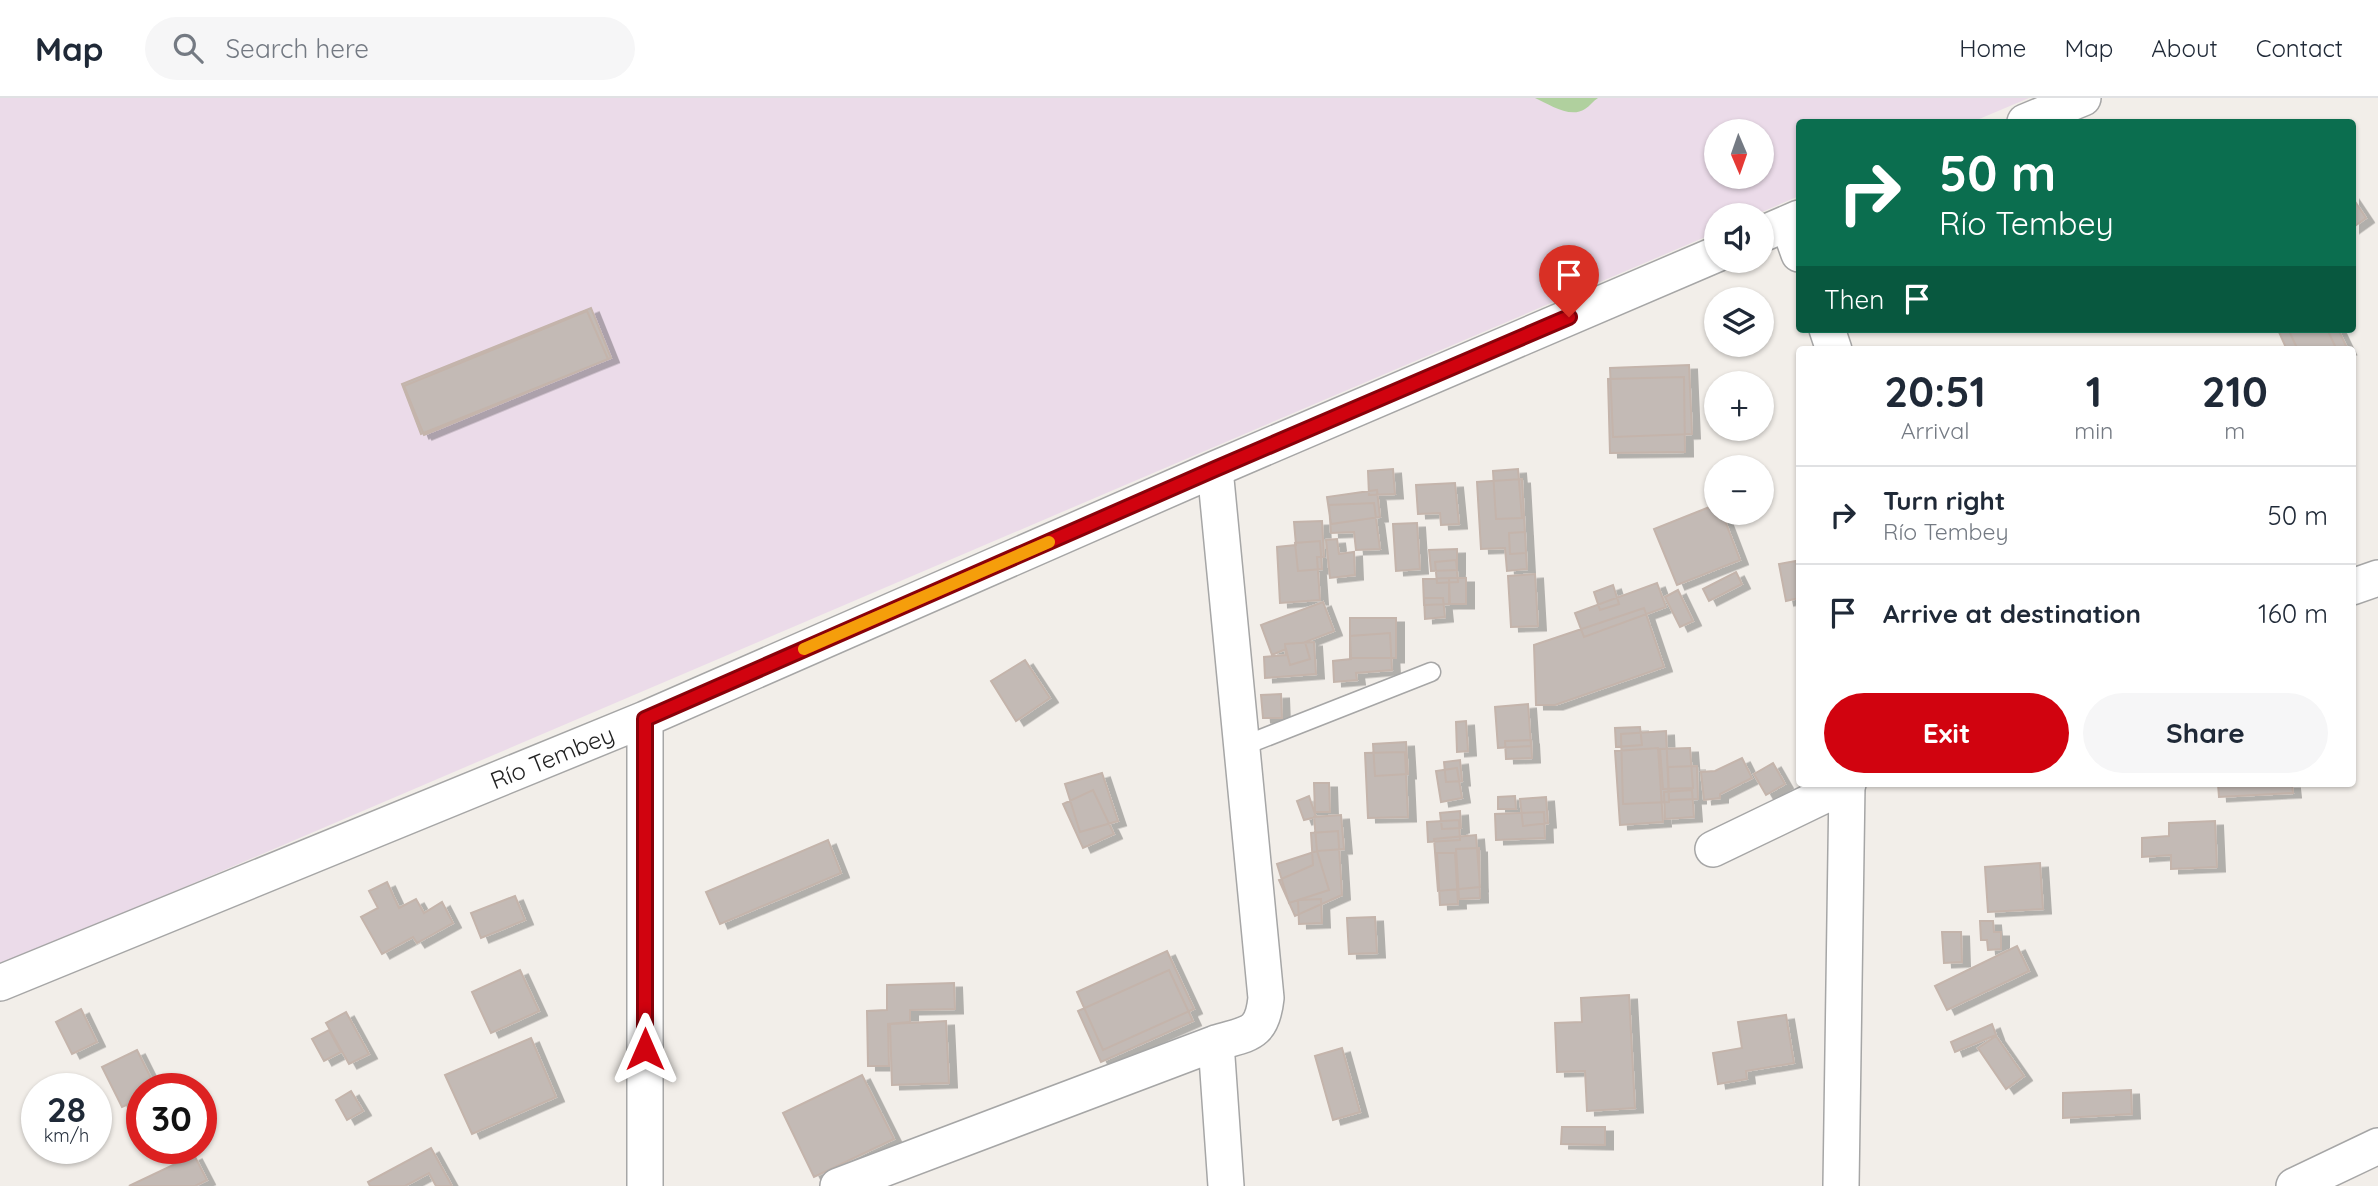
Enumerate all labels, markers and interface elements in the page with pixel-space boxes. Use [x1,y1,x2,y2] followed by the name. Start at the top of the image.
[145,17,635,80] search box
[35,28,103,69] text: Map
[169,29,207,67] icon: search
[225,32,369,65] text: Search here
[1959,33,2026,63] text: Home
[2064,33,2113,63] text: Map
[2151,33,2218,63] text: About
[2256,33,2343,63] text: Contact
[1704,119,1774,189] north arrow
[1704,119,1774,525] map controls
[1939,142,2056,203] text: 50 m
[1824,147,1915,238] icon: right
[1704,203,1774,273] button: sound
[1939,203,2114,243] text: Río Tembey
[1539,245,1599,317] pin
[1550,256,1588,294] icon: arrive
[1898,280,1936,318] icon: arrive
[1824,283,1884,316] text: Then
[1704,287,1774,357] button: layers
[1884,365,1986,418] text: 20:51
[2086,365,2102,418] text: 1
[2202,365,2268,418] text: 210
[1704,371,1774,441] button: +
[1901,416,1970,445] text: Arrival
[2074,416,2113,445] text: min
[2224,416,2245,445] text: m
[1704,455,1774,525] button: −
[1883,484,2005,517] text: Turn right
[1824,496,1862,534] icon: right
[2268,499,2328,532] text: 50 m
[1883,517,2009,546] text: Río Tembey
[1824,594,1862,632] icon: arrive
[1883,597,2141,630] text: Arrive at destination
[2258,597,2328,630] text: 160 m
[1824,693,2069,773] button: Exit
[2083,693,2328,773] button: Share
[486,719,618,795] street label: Río Tembey
[608,1012,682,1086] position arrow
[126,1073,217,1164] speed limit sign: 30
[47,1087,86,1131] text: 28
[44,1124,89,1147] text: km/h

